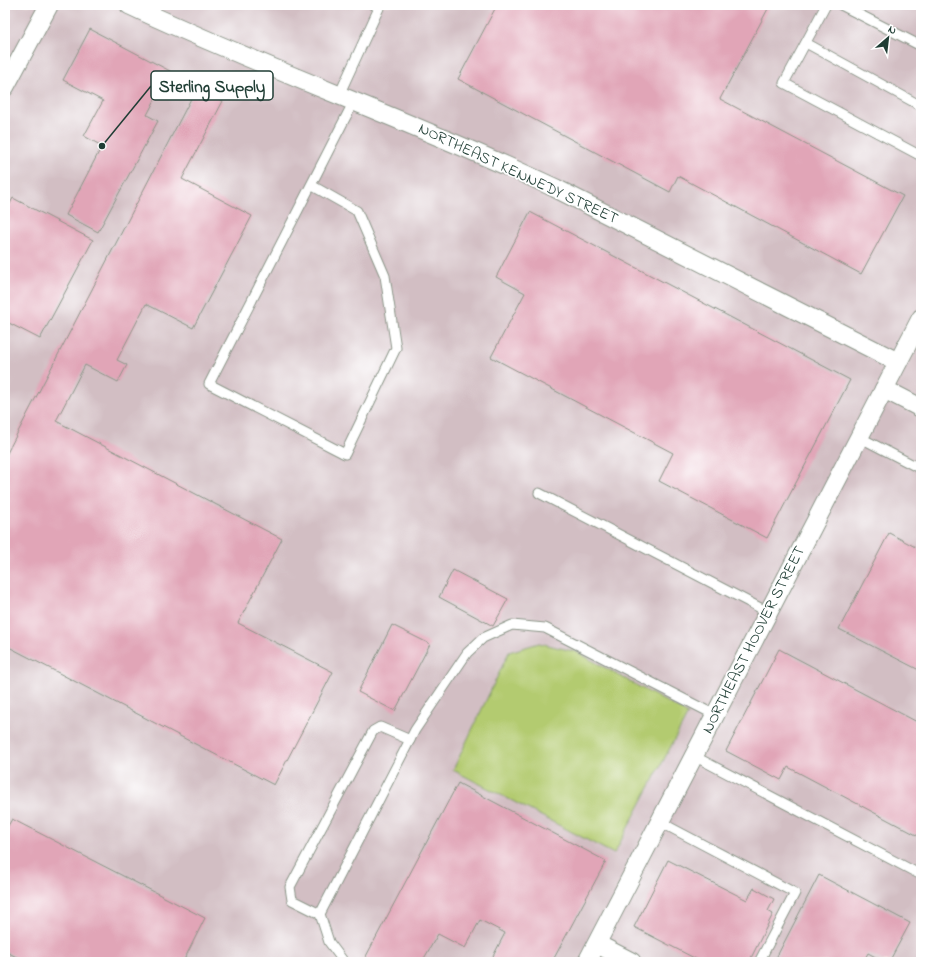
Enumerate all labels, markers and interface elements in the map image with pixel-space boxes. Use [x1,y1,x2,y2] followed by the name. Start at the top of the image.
[868,18,908,58] north arrow
[885,21,899,39] text: N
[151,71,273,100] callout: Sterling Supply
[159,75,266,102] text: Sterling Supply
[414,117,622,231] street label: NORTHEAST KENNEDY STREET
[696,542,812,738] street label: NORTHEAST HOOVER STREET

